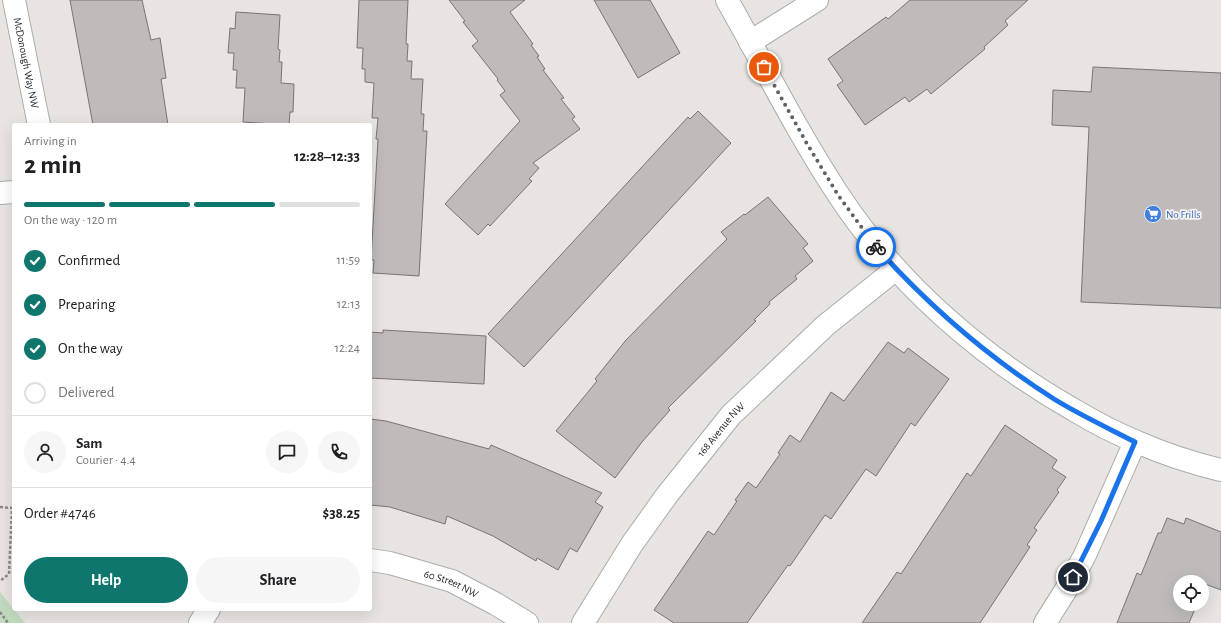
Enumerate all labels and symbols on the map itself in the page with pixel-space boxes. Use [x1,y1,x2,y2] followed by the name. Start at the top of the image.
[12,16,41,109] street label: McDonough Way NW
[747,50,781,84] pin
[1143,204,1163,224] supermarket icon: No Frills
[1166,209,1201,220] place label: No Frills
[856,227,896,267] courier
[695,400,746,458] street label: 168 Avenue NW
[1056,560,1090,594] pin
[423,568,480,599] street label: 60 Street NW

